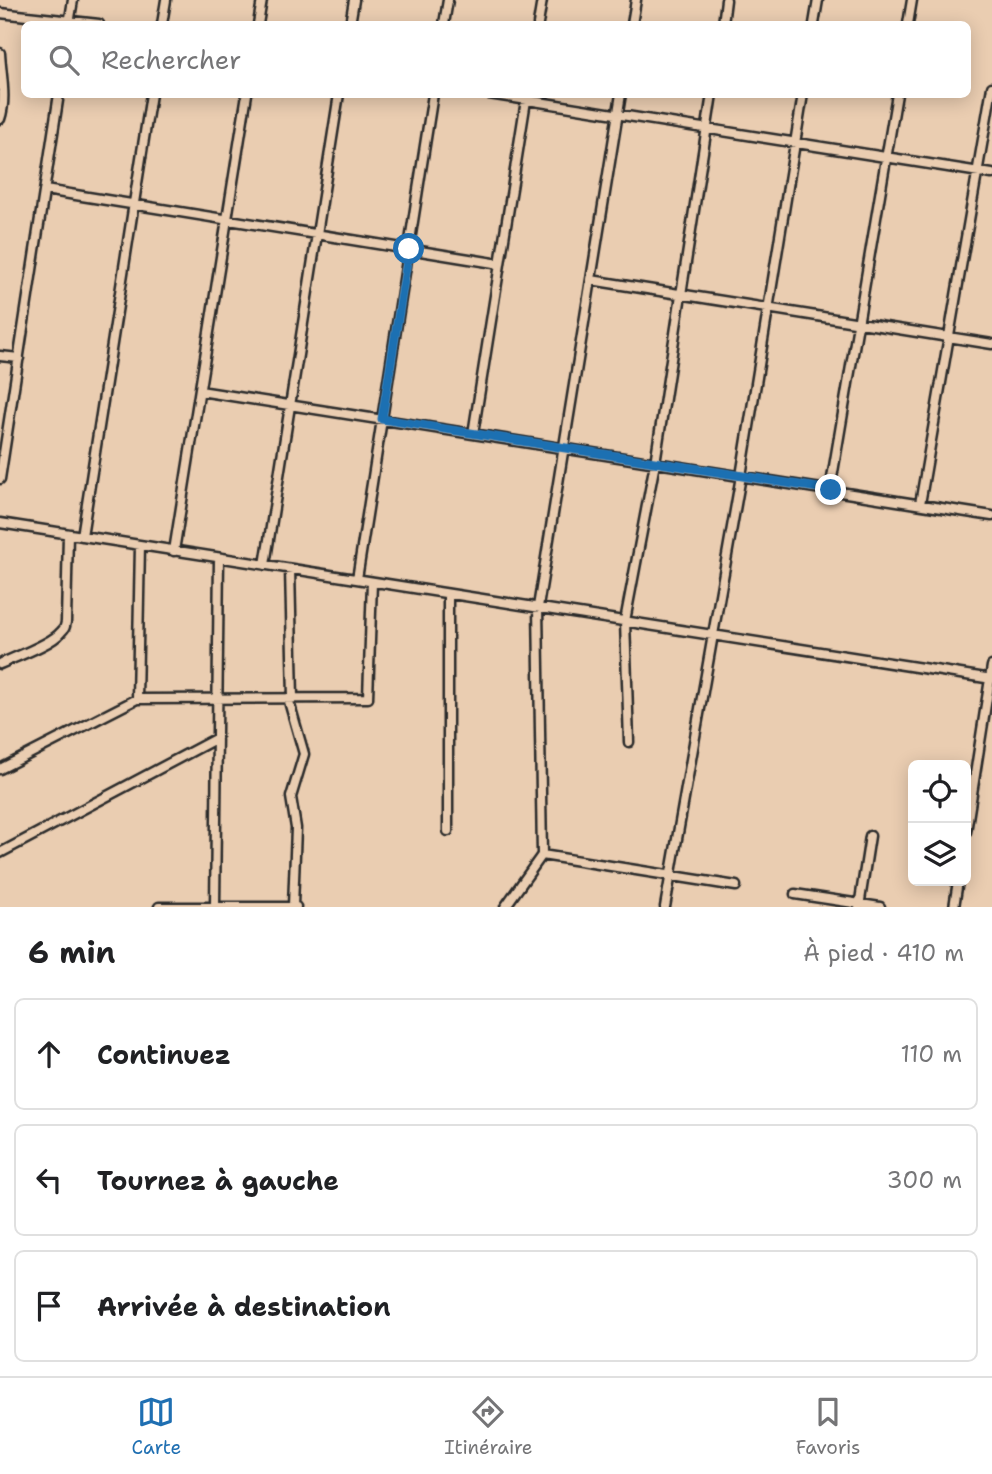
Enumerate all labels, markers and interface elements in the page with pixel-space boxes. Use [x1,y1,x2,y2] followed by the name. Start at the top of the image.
[21,21,971,98] search box
[45,41,83,79] icon: search
[101,42,241,77] text: Rechercher
[393,233,424,264] route start
[815,474,846,505] route end
[908,760,971,886] map controls
[908,760,971,823] button: locate
[908,823,971,886] button: layers
[28,932,115,973] text: 6 min
[803,938,964,968] text: À pied · 410 m
[30,1035,68,1073] icon: ahead
[97,1037,231,1072] text: Continuez
[900,1039,962,1069] text: 110 m
[30,1161,68,1199] icon: left
[97,1163,339,1198] text: Tournez à gauche
[887,1165,962,1195] text: 300 m
[30,1287,68,1325] icon: arrive
[97,1289,391,1324] text: Arrivée à destination
[132,1393,181,1460] tab: Carte
[444,1393,533,1460] tab: Itinéraire
[796,1393,860,1460] tab: Favoris

